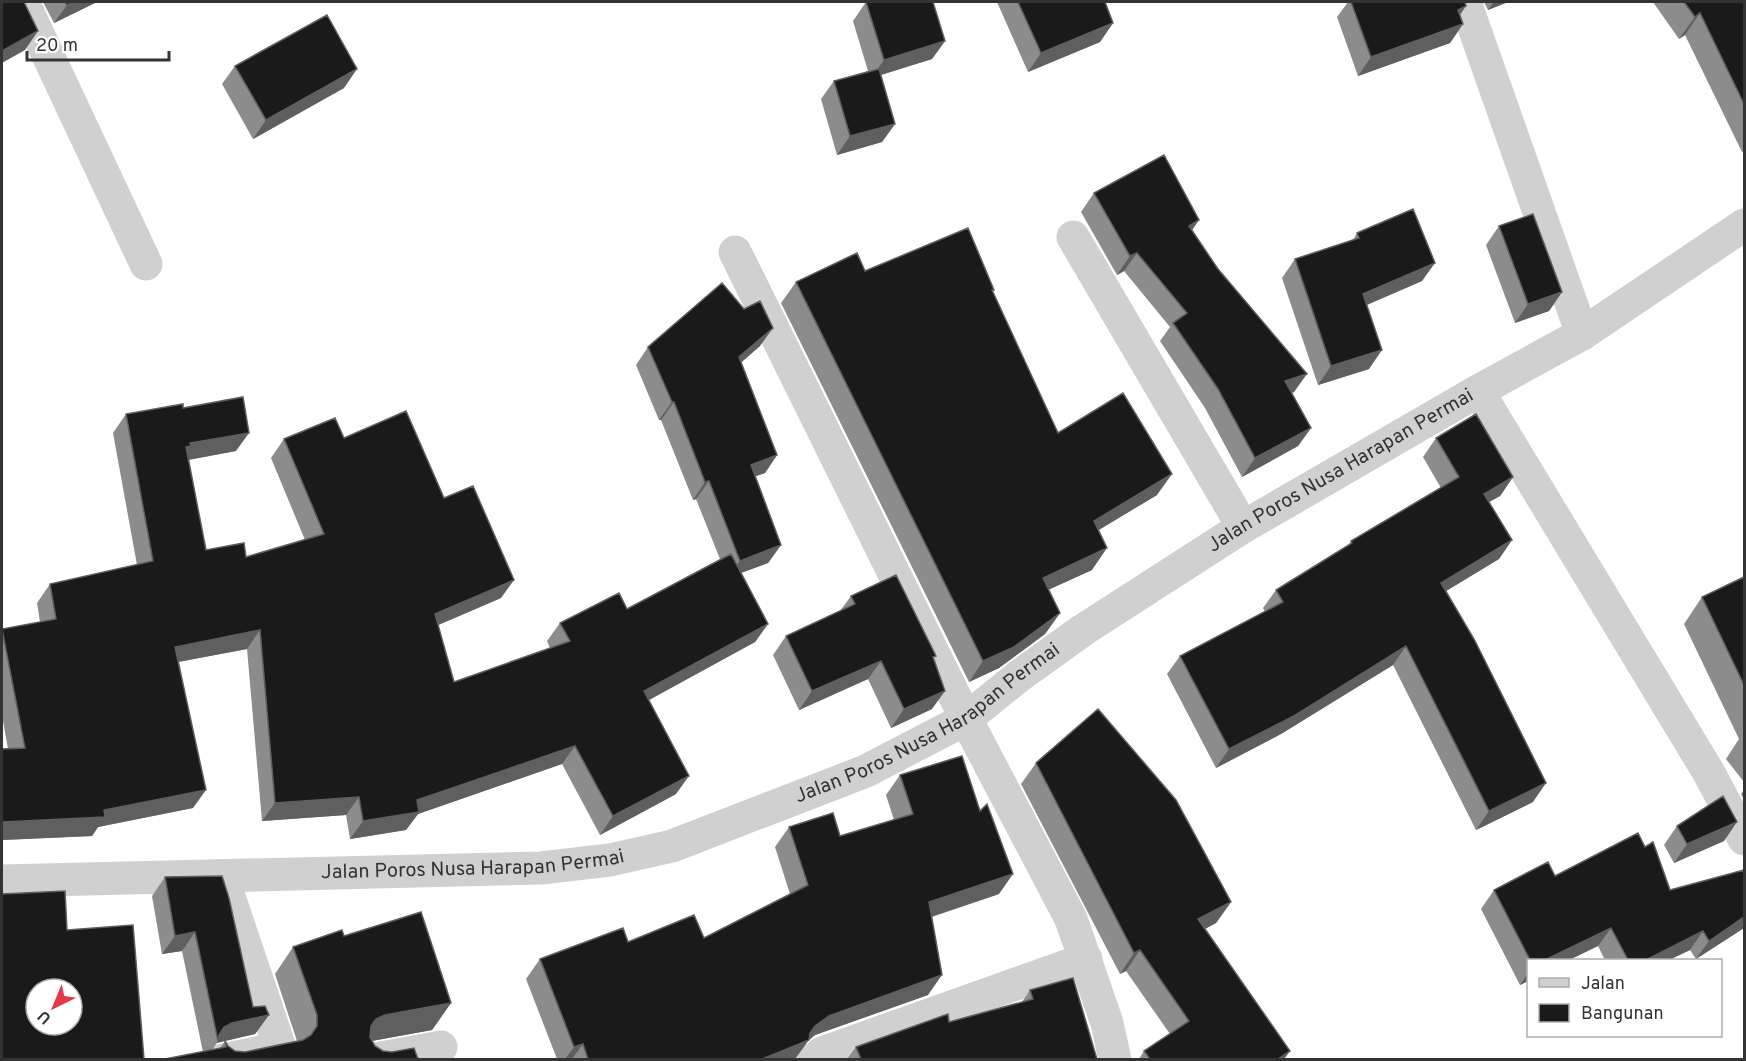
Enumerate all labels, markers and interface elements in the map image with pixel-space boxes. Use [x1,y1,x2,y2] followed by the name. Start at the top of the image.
[27,24,170,62] scale bar
[36,35,78,58] text: 20 m
[1203,383,1479,559] street label: Jalan Poros Nusa Harapan Permai
[791,637,1065,810] street label: Jalan Poros Nusa Harapan Permai
[321,844,627,886] street label: Jalan Poros Nusa Harapan Permai
[1527,959,1722,1037] legend
[1581,973,1625,996] text: Jalan
[24,977,84,1037] north arrow
[1581,1003,1664,1026] text: Bangunan
[34,1005,56,1028] text: U

